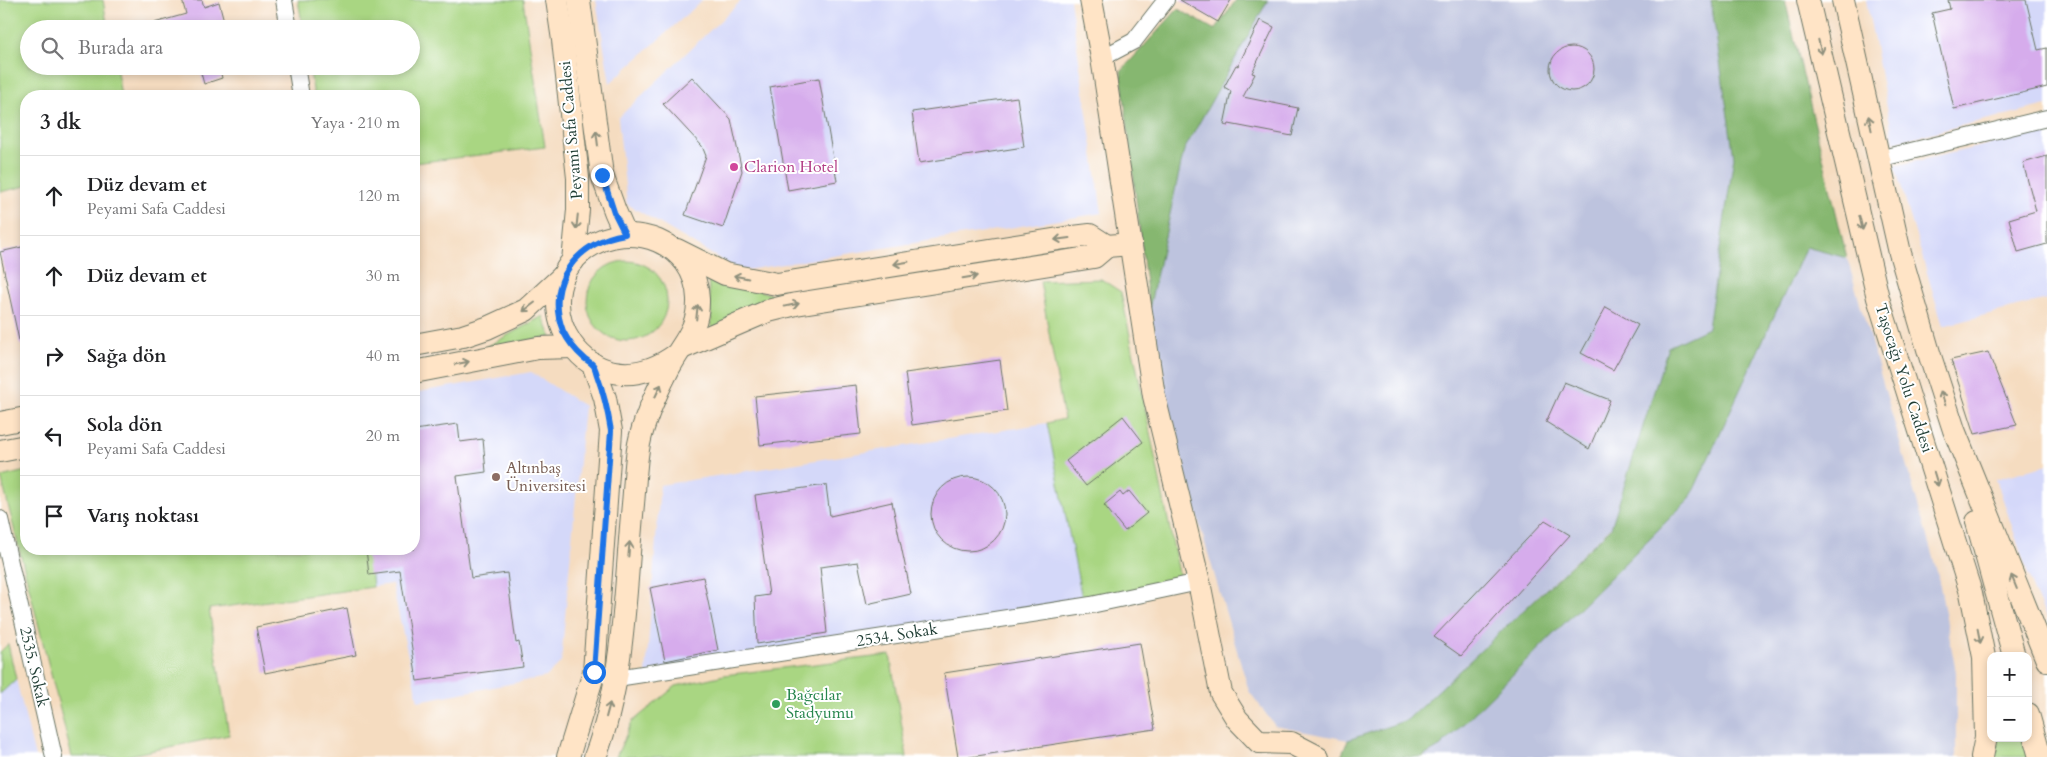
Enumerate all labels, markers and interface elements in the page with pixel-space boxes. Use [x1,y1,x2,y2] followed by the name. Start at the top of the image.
[20,20,420,75] search box
[38,34,66,62] icon: search
[78,35,163,61] text: Burada ara
[1816,39,1825,55] one-way arrow
[554,59,588,200] street label: Peyami Safa Caddesi
[40,108,81,137] text: 3 dk
[311,112,400,134] text: Yaya · 210 m
[1865,115,1874,131] one-way arrow
[592,130,602,146] one-way arrow
[744,156,838,178] place label: Clarion Hotel
[728,161,740,173] marker: Clarion Hotel
[591,164,614,187] route end
[87,172,207,198] text: Düz devam et
[40,182,68,210] icon: ahead
[358,185,400,207] text: 120 m
[87,198,226,220] text: Peyami Safa Caddesi
[572,214,582,230] one-way arrow
[1857,214,1866,230] one-way arrow
[1054,234,1070,244] one-way arrow
[894,259,910,269] one-way arrow
[40,262,68,290] icon: ahead
[87,263,207,289] text: Düz devam et
[366,265,400,287] text: 30 m
[733,272,749,281] one-way arrow
[961,272,977,282] one-way arrow
[783,300,799,309] one-way arrow
[523,301,536,312] one-way arrow
[1869,301,1939,456] street label: Taşocağı Yolu Caddesi
[692,305,702,321] one-way arrow
[40,342,68,370] icon: right
[87,343,167,369] text: Sağa dön
[366,345,400,367] text: 40 m
[453,357,469,367] one-way arrow
[654,384,664,399] one-way arrow
[1938,391,1948,407] one-way arrow
[87,412,162,438] text: Sola dön
[40,422,68,450] icon: left
[366,425,400,447] text: 20 m
[87,438,226,460] text: Peyami Safa Caddesi
[506,457,586,497] place label: Altınbaş Üniversitesi
[490,471,502,483] marker: Altınbaş Üniversitesi
[1931,471,1941,487] one-way arrow
[40,502,68,530] icon: arrive
[87,503,199,529] text: Varış noktası
[624,542,634,558] one-way arrow
[2009,575,2018,590] one-way arrow
[855,618,940,652] street label: 2534. Sokak
[14,625,54,710] street label: 2535. Sokak
[1975,627,1985,643] one-way arrow
[1987,652,2032,742] map controls
[1987,652,2032,697] button: +
[583,661,606,684] route start
[786,684,854,724] place label: Bağcılar Stadyumu
[1987,697,2032,742] button: −
[770,698,782,710] marker: Bağcılar Stadyumu
[603,703,613,719] one-way arrow

